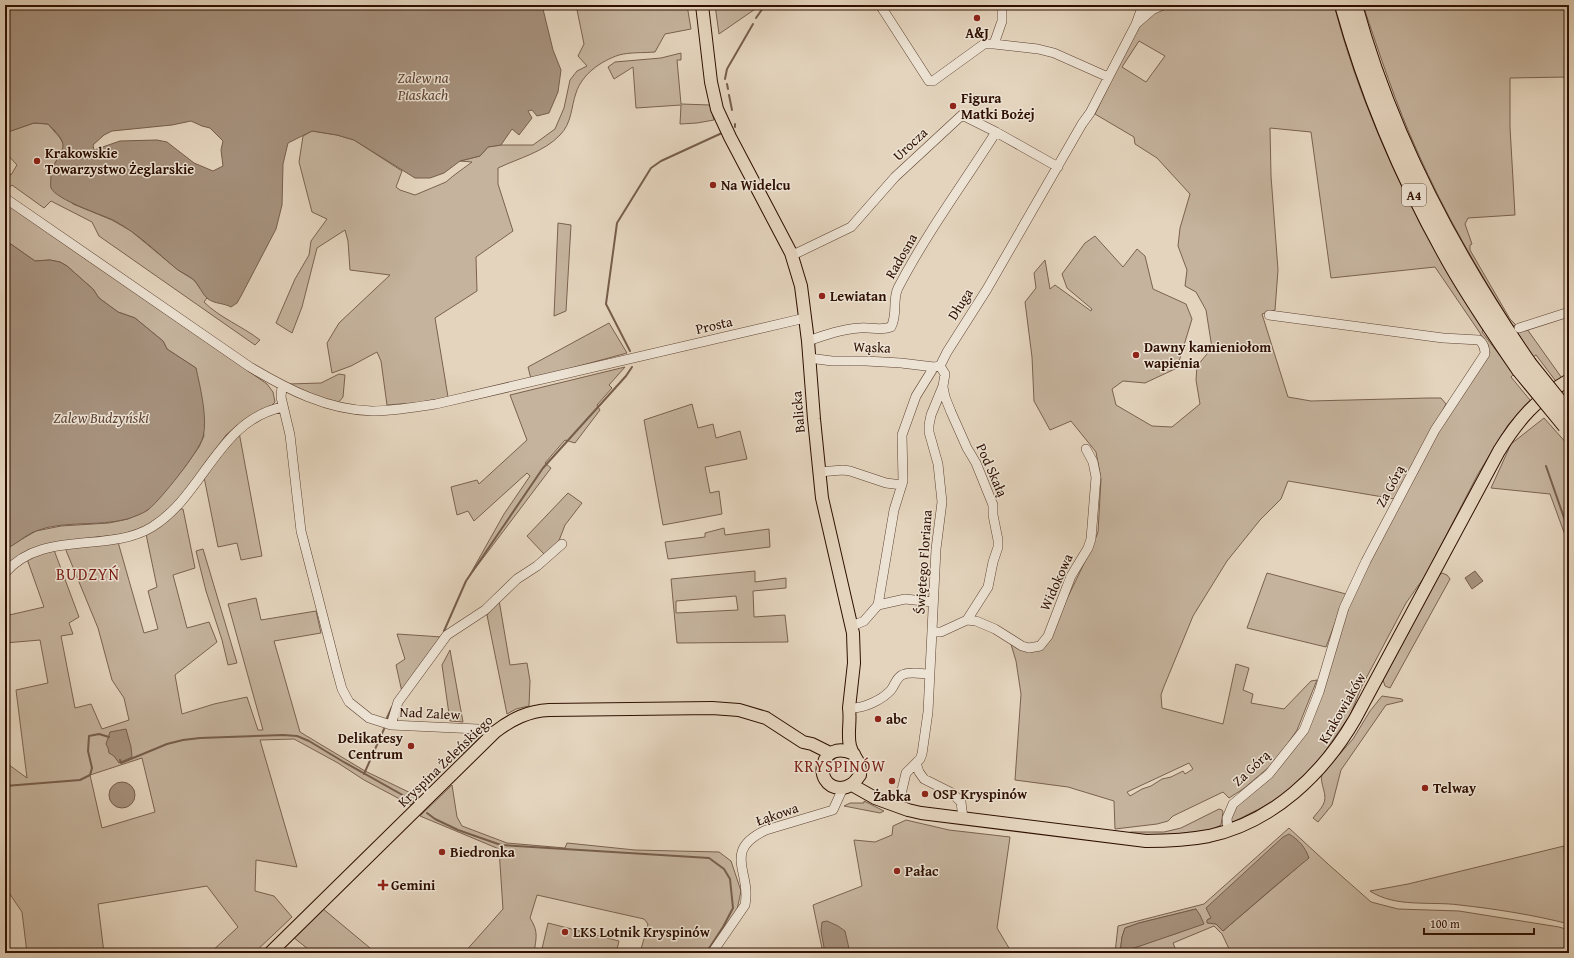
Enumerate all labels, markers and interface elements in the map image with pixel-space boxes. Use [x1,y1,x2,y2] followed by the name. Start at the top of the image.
[972,13,982,23] marker: A&J
[965,23,989,43] place label: A&J
[397,67,449,105] water label: Zalew na Piaskach
[961,88,1035,124] place label: Figura Matki Bożej
[948,101,958,111] marker: Figura Matki Bożej
[888,122,932,165] street label: Urocza
[45,143,194,179] place label: Krakowskie Towarzystwo Żeglarskie
[32,156,42,166] marker: Krakowskie Towarzystwo Żeglarskie
[721,175,791,195] place label: Na Widelcu
[708,180,718,190] marker: Na Widelcu
[1402,184,1426,206] road number: A4
[880,229,922,282] street label: Radosna
[943,284,978,324] street label: Długa
[830,286,887,306] place label: Lewiatan
[817,291,827,301] marker: Lewiatan
[694,311,735,339] street label: Prosta
[853,336,892,358] street label: Wąska
[1144,337,1271,373] place label: Dawny kamieniołom wapienia
[1131,350,1141,360] marker: Dawny kamieniołom wapienia
[786,390,810,434] street label: Balicka
[53,407,149,428] water label: Zalew Budzyński
[971,440,1013,500] street label: Pod Skałą
[1371,461,1410,511] street label: Za Górą
[909,509,937,615] street label: Świętego Floriana
[1035,550,1078,614] street label: Widokowa
[56,562,120,586] district label: BUDZYŃ
[1314,669,1370,747] street label: Krakowiaków
[399,701,461,725] street label: Nad Zalew
[886,709,908,729] place label: abc
[393,710,497,812] street label: Kryspina Żeleńskiego
[873,714,883,724] marker: abc
[338,728,404,764] place label: Delikatesy Centrum
[406,741,416,751] marker: Delikatesy Centrum
[1228,745,1275,791] street label: Za Górą
[794,754,886,778] district label: KRYSPINÓW
[887,776,897,786] marker: Żabka
[1433,778,1477,798] place label: Telway
[1420,783,1430,793] marker: Telway
[933,784,1028,804] place label: OSP Kryspinów
[873,786,912,806] place label: Żabka
[920,789,930,799] marker: OSP Kryspinów
[753,797,801,831] street label: Łąkowa
[450,842,516,862] place label: Biedronka
[437,847,447,857] marker: Biedronka
[905,861,939,881] place label: Pałac
[892,866,902,876] marker: Pałac
[391,875,436,895] place label: Gemini
[378,880,388,890] marker: Gemini
[1424,910,1534,936] scale bar
[1430,915,1460,932] text: 100 m
[573,922,711,942] place label: LKS Lotnik Kryspinów
[560,927,570,937] marker: LKS Lotnik Kryspinów

